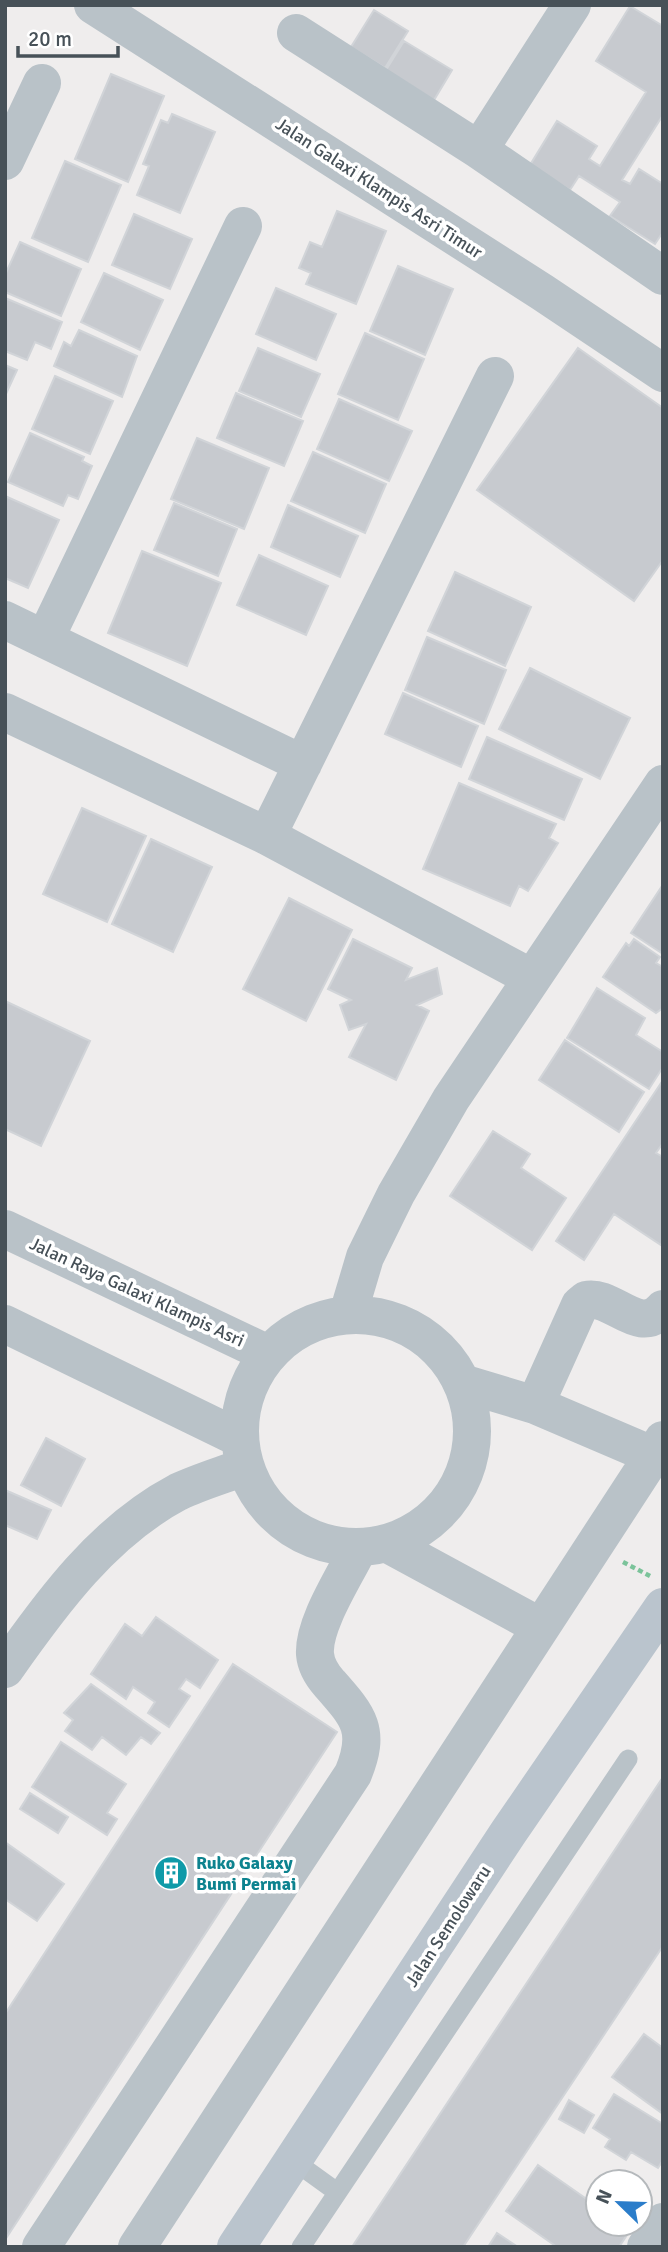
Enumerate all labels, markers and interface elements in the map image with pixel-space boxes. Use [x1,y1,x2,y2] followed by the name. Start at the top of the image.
[18,14,117,58] scale bar
[28,26,72,52] text: 20 m
[271,113,487,263] street label: Jalan Galaxi Klampis Asri Timur
[26,1232,248,1352] street label: Jalan Raya Galaxi Klampis Asri
[196,1852,296,1895] place label: Ruko Galaxy Bumi Permai
[152,1854,190,1892] building icon: Ruko Galaxy Bumi Permai
[401,1861,495,1991] street label: Jalan Semolowaru
[584,2168,654,2238] north arrow
[591,2186,618,2208] text: N

